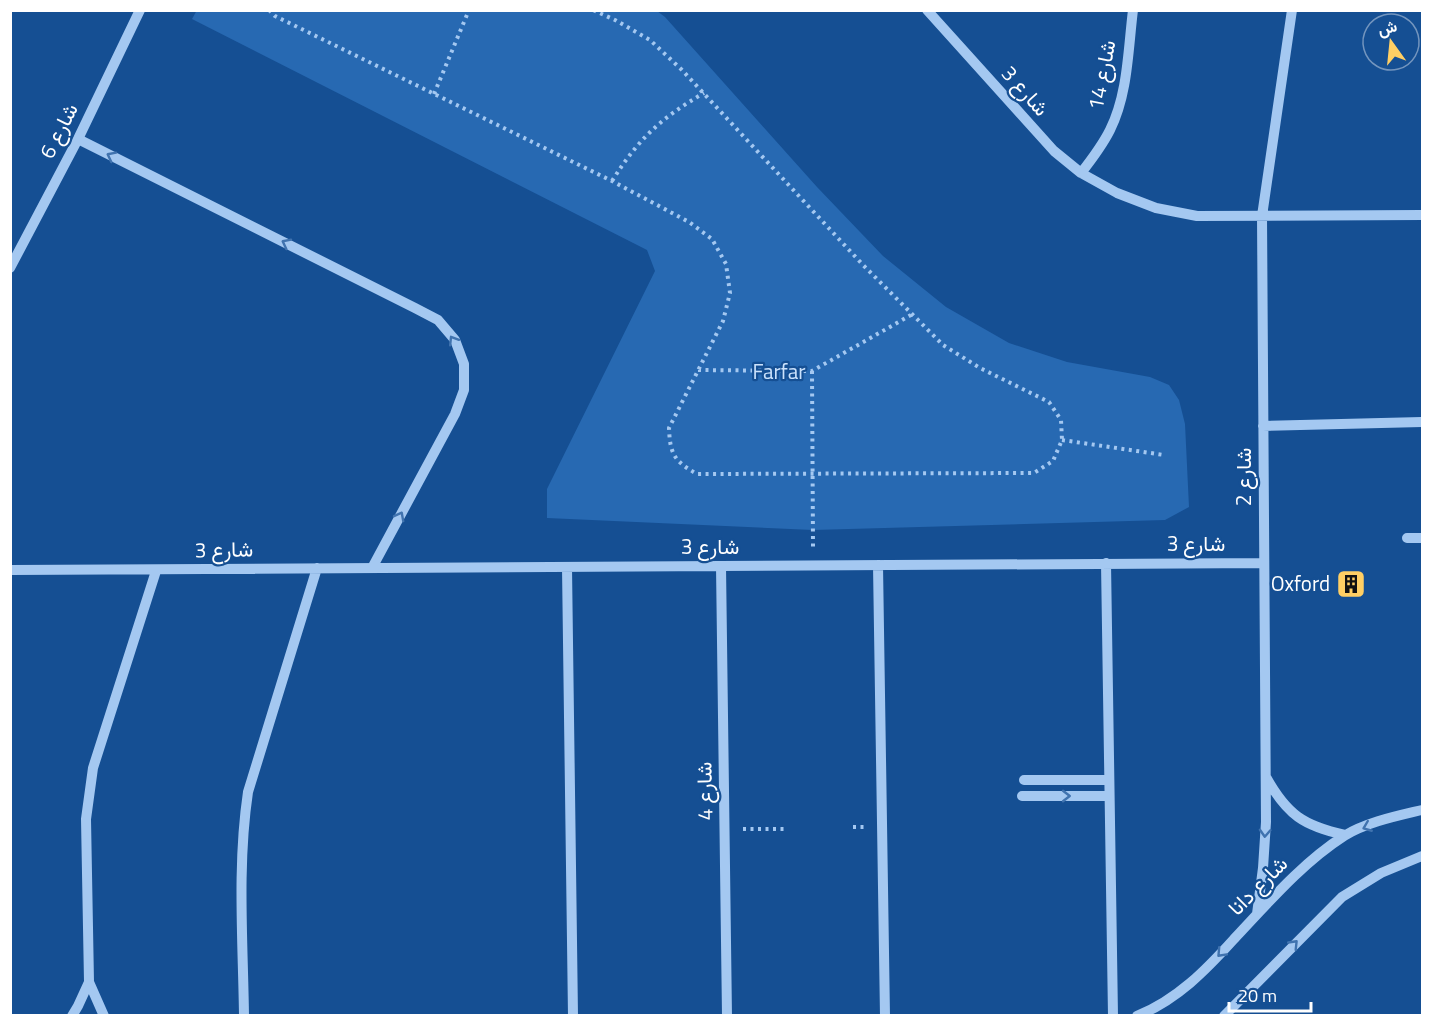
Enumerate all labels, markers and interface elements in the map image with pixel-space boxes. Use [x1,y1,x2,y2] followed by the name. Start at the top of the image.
[1361,12,1421,72] north arrow
[1375,13,1400,42] text: ش
[1079,37,1123,112] street label: شارع 14
[994,58,1057,123] street label: شارع 3
[31,97,86,164] street label: شارع 6
[107,152,118,163] one-way arrow
[281,239,292,251] one-way arrow
[449,335,460,346] one-way arrow
[753,355,805,387] park label: Farfar
[1227,448,1259,506] street label: شارع 2
[392,512,404,523] one-way arrow
[1167,527,1225,559] street label: شارع 3
[681,530,739,562] street label: شارع 3
[194,532,254,566] street label: شارع 3
[1271,567,1330,599] place label: Oxford
[1335,568,1367,600] building icon: Oxford
[687,761,721,821] street label: شارع 4
[1061,790,1070,802] one-way arrow
[1362,820,1373,832] one-way arrow
[1259,828,1272,837] one-way arrow
[1220,848,1295,923] street label: شارع دانا
[1287,940,1298,950] one-way arrow
[1217,947,1228,957] one-way arrow
[1229,975,1312,1013] scale bar
[1238,982,1277,1009] text: 20 m

